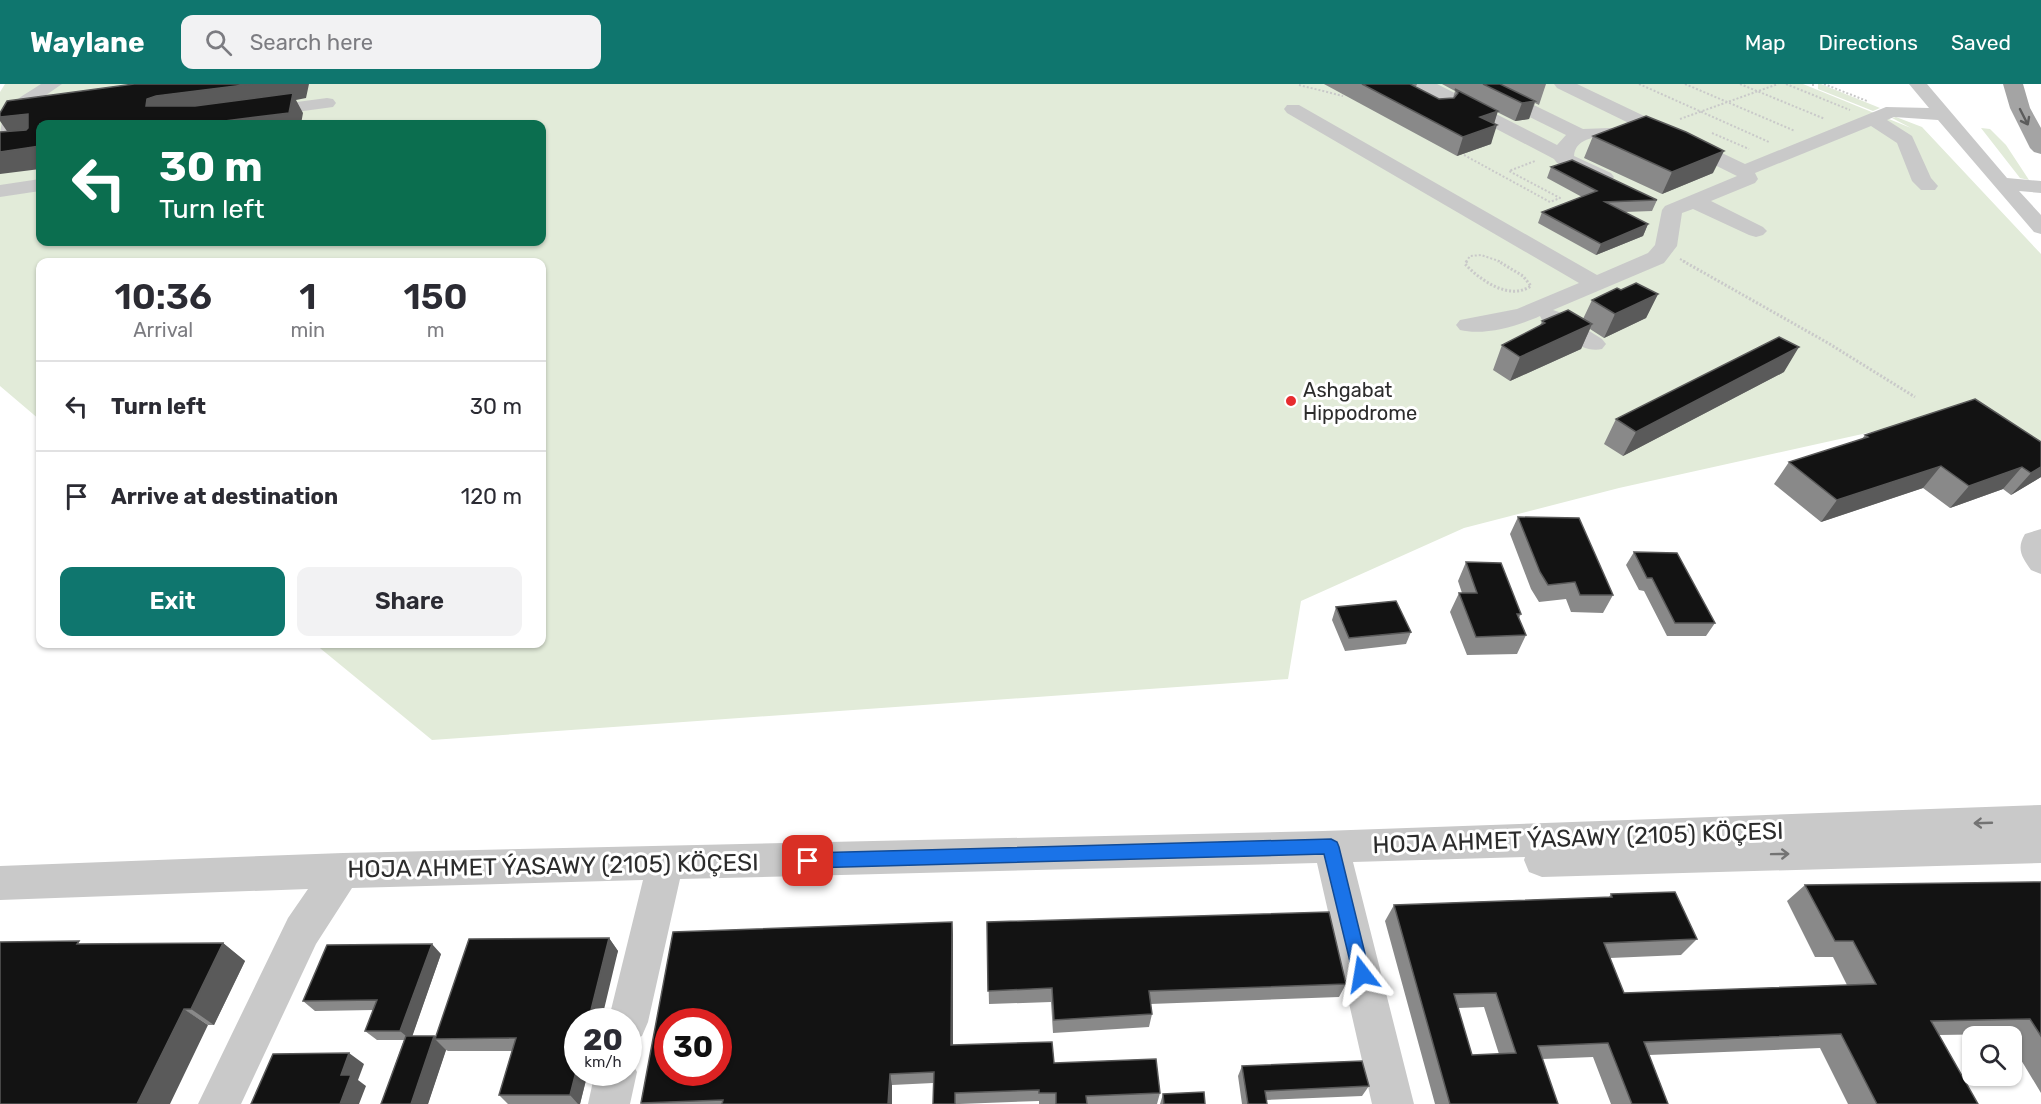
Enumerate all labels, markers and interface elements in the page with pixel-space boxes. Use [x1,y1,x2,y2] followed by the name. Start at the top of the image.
[181,15,601,69] search box
[30,26,145,59] text: Waylane
[202,26,235,59] icon: search
[250,29,373,56] text: Search here
[1745,30,1786,55] text: Map
[1819,30,1918,55] text: Directions
[1951,30,2011,55] text: Saved
[2018,108,2030,125] one-way arrow
[159,142,263,192] text: 30 m
[60,144,138,222] icon: left
[159,193,264,225] text: Turn left
[114,275,212,318] text: 10:36
[299,275,316,318] text: 1
[404,275,468,318] text: 150
[133,318,193,342] text: Arrival
[290,318,325,342] text: min
[427,318,444,342] text: m
[1303,378,1417,425] place label: Ashgabat Hippodrome
[60,390,93,423] icon: left
[111,393,206,420] text: Turn left
[470,393,522,420] text: 30 m
[1284,394,1298,408] marker: Ashgabat Hippodrome
[60,480,93,513] icon: arrive
[111,483,338,510] text: Arrive at destination
[461,483,522,510] text: 120 m
[60,567,285,636] button: Exit
[297,567,522,636] button: Share
[1372,817,1784,859] street label: HOJA AHMET ÝASAWY (2105) KÖÇESI
[1973,818,1993,829] one-way arrow
[782,835,833,886] pin
[791,844,824,877] icon: arrive
[347,848,759,884] street label: HOJA AHMET ÝASAWY (2105) KÖÇESI
[1770,848,1790,859] one-way arrow
[1330,942,1394,1006] position arrow
[654,1008,732,1086] speed limit sign: 30
[583,1022,623,1058] text: 20
[1962,1026,2022,1086] map controls
[1962,1026,2022,1086] button: search
[584,1053,622,1071] text: km/h

